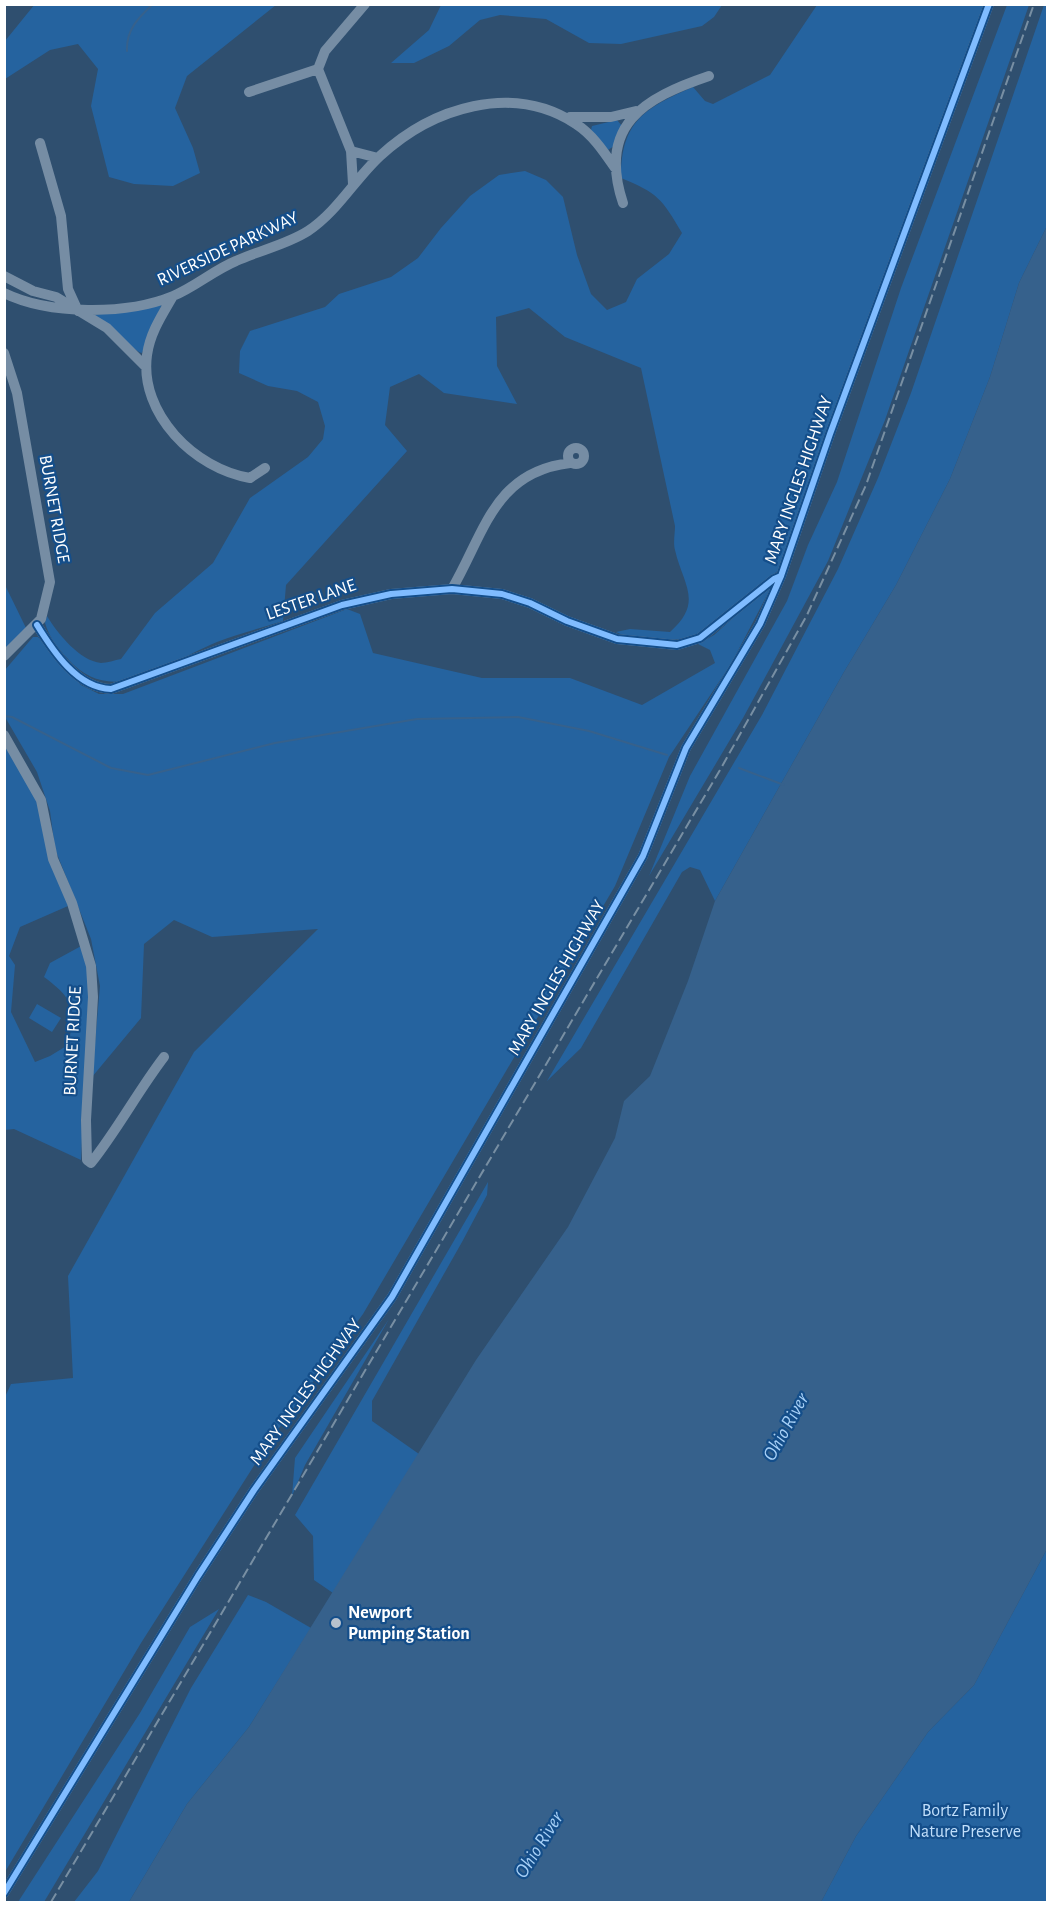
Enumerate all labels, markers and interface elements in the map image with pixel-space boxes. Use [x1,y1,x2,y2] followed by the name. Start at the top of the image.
[155,208,302,290] street label: RIVERSIDE PARKWAY
[762,393,836,566] street label: MARY INGLES HIGHWAY
[36,453,72,565] street label: BURNET RIDGE
[264,576,359,624] street label: LESTER LANE
[505,897,609,1059] street label: MARY INGLES HIGHWAY
[61,985,85,1096] street label: BURNET RIDGE
[247,1315,365,1469] street label: MARY INGLES HIGHWAY
[759,1389,813,1464] water label: Ohio River
[348,1604,470,1643] place label: Newport Pumping Station
[329,1616,343,1630] marker: Newport Pumping Station
[909,1802,1021,1841] park label: Bortz Family Nature Preserve
[511,1808,567,1882] water label: Ohio River

